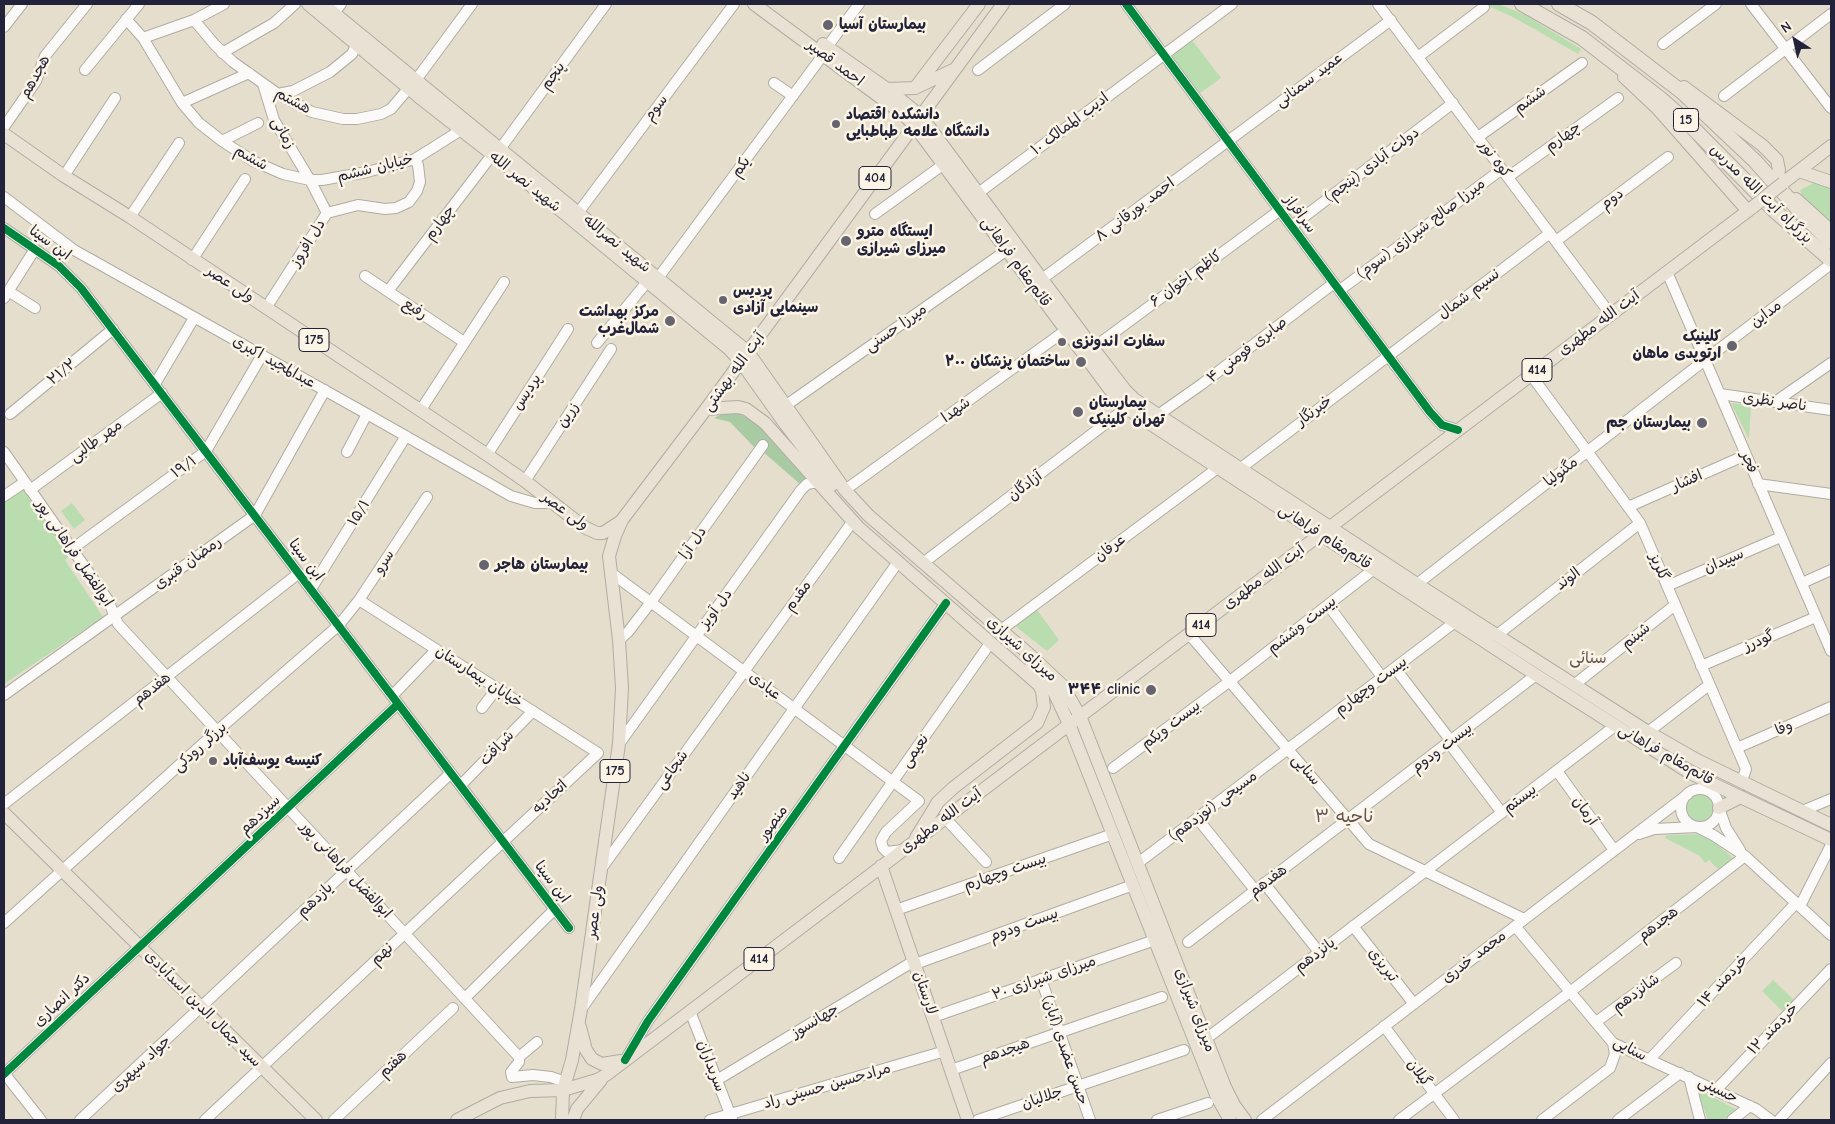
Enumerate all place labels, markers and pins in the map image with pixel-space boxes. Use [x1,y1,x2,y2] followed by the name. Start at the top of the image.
[839,16,926,34] place label: بیمارستان آسیا
[821,18,835,32] marker: بیمارستان آسیا
[846,106,990,141] place label: دانشکده اقتصاد دانشگاه علامه طباطبایی
[830,118,842,130] marker: دانشکده اقتصاد دانشگاه علامه طباطبایی
[857,223,946,258] place label: ایستگاه مترو میرزای شیرازی
[839,234,853,248] marker: ایستگاه مترو میرزای شیرازی
[733,282,818,317] place label: پردیس سینمایی آزادی
[717,294,729,306] marker: پردیس سینمایی آزادی
[579,303,659,338] place label: مرکز بهداشت شمال‌غرب
[663,314,677,328] marker: مرکز بهداشت شمال‌غرب
[1632,328,1721,363] place label: کلینیک ارتوپدی ماهان
[1072,333,1165,351] place label: سفارت اندونزی
[1056,336,1068,348] marker: سفارت اندونزی
[1725,339,1739,353] marker: کلینیک ارتوپدی ماهان
[945,353,1070,371] place label: ساختمان پزشکان ۲۰۰
[1074,355,1088,369] marker: ساختمان پزشکان ۲۰۰
[1089,394,1165,429] place label: بیمارستان تهران کلینیک
[1071,405,1085,419] marker: بیمارستان تهران کلینیک
[1606,414,1691,432] place label: بیمارستان جم
[1695,416,1709,430] marker: بیمارستان جم
[495,556,588,574] place label: بیمارستان هاجر
[477,558,491,572] marker: بیمارستان هاجر
[1068,681,1140,699] place label: ۳۴۴ clinic
[1144,683,1158,697] marker: ۳۴۴ clinic
[223,752,322,770] place label: کنیسه یوسف‌آباد
[207,755,219,767] marker: کنیسه یوسف‌آباد

